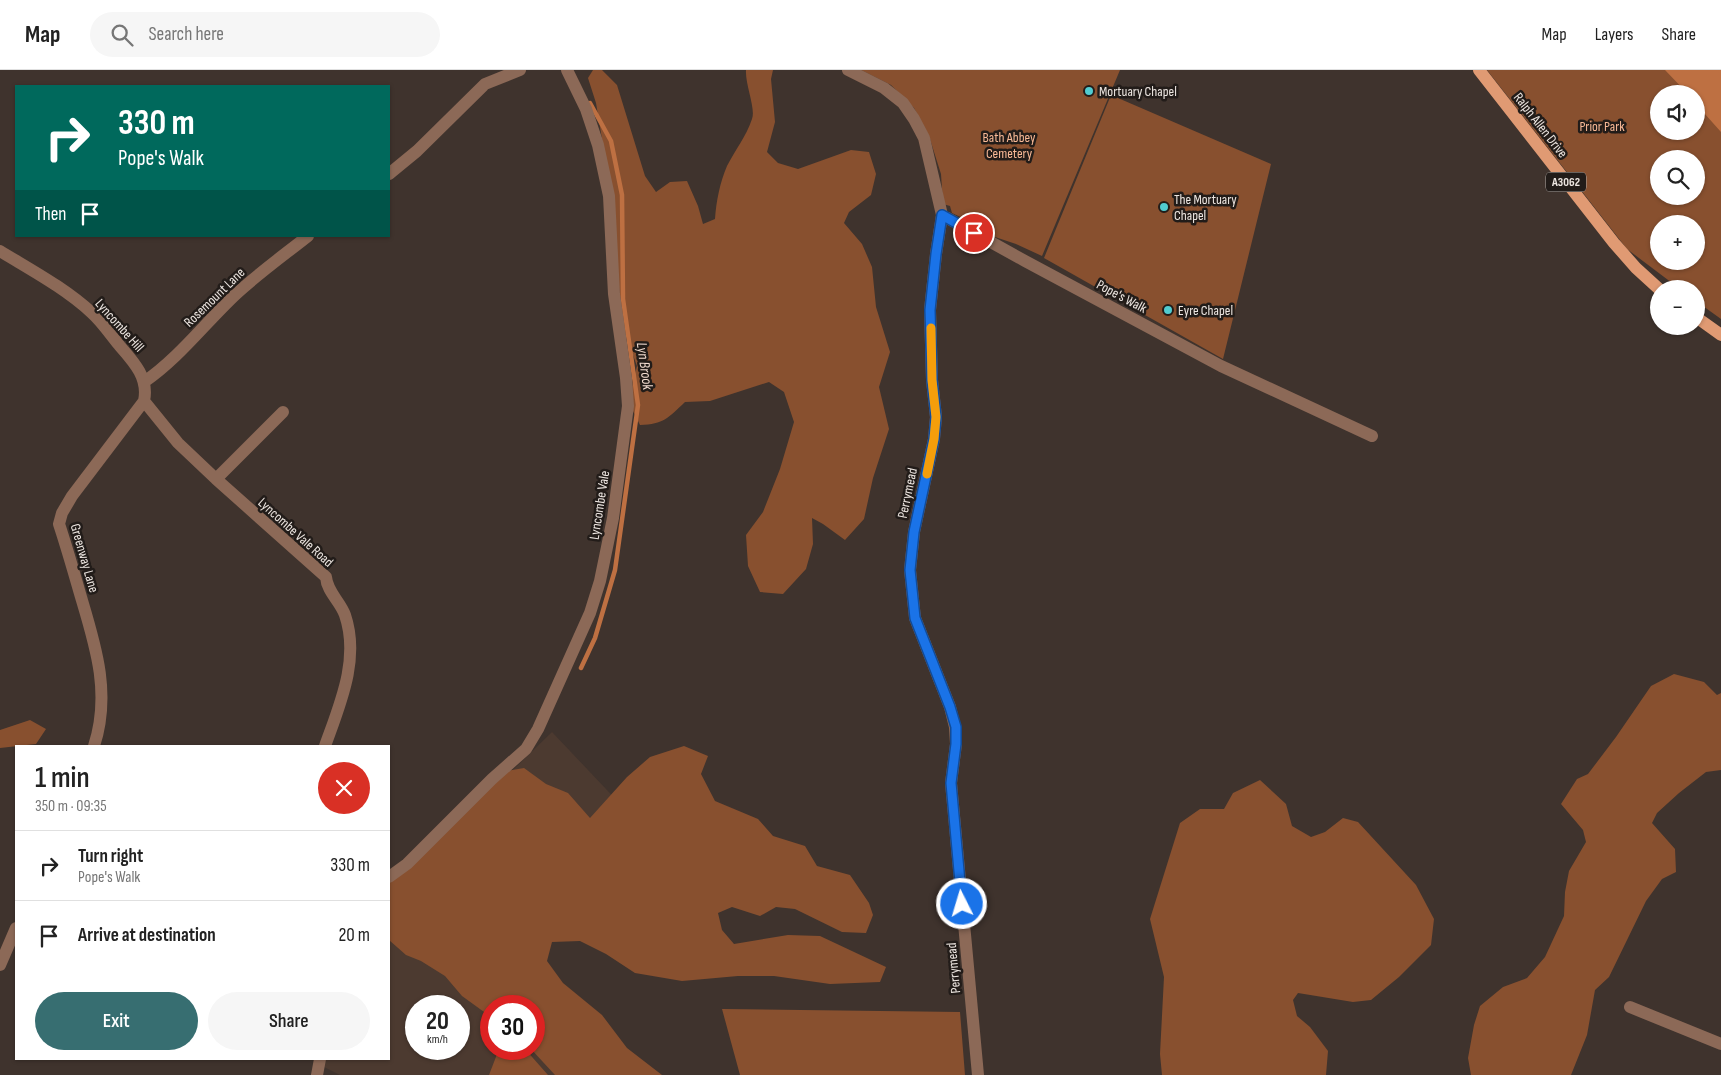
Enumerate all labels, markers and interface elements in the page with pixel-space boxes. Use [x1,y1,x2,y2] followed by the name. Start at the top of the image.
[90,12,440,57] search box
[25,20,60,49] text: Map
[108,21,136,49] icon: search
[148,23,224,46] text: Search here
[1542,24,1567,45] text: Map
[1595,24,1634,45] text: Layers
[1662,24,1696,45] text: Share
[1099,83,1177,100] place label: Mortuary Chapel
[1083,85,1095,97] marker: Mortuary Chapel
[1650,85,1705,335] map controls
[1650,85,1705,140] button: sound
[1510,89,1571,161] street label: Ralph Allen Drive
[118,102,195,145] text: 330 m
[35,105,100,170] icon: right
[1579,118,1625,135] park label: Prior Park
[983,129,1036,162] park label: Bath Abbey Cemetery
[118,145,204,172] text: Pope's Walk
[1650,150,1705,205] button: search
[1546,172,1586,191] road number: A3062
[1174,191,1237,224] place label: The Mortuary Chapel
[76,200,104,228] icon: arrive
[1158,201,1170,213] marker: The Mortuary Chapel
[35,203,66,226] text: Then
[953,212,995,254] pin
[1650,215,1705,270] button: +
[960,219,988,247] icon: arrive
[180,264,248,331] street label: Rosemount Lane
[1094,276,1150,317] street label: Pope's Walk
[1650,280,1705,335] button: −
[92,295,148,355] street label: Lyncombe Hill
[1178,302,1233,319] place label: Eyre Chapel
[1162,304,1174,316] marker: Eyre Chapel
[632,341,657,391] water label: Lyn Brook
[894,466,921,520] street label: Perrymead
[586,469,613,541] street label: Lyncombe Vale
[255,494,337,571] street label: Lyncombe Vale Road
[67,522,102,595] street label: Greenway Lane
[35,760,90,796] text: 1 min
[318,762,370,814] button: close
[35,797,107,816] text: 350 m · 09:35
[78,845,143,868] text: Turn right
[35,852,63,880] icon: right
[330,854,370,877] text: 330 m
[78,868,140,887] text: Pope's Walk
[935,877,987,929] position arrow
[35,922,63,950] icon: arrive
[78,924,216,947] text: Arrive at destination
[338,924,370,947] text: 20 m
[943,942,964,994] street label: Perrymead
[35,992,198,1050] button: Exit
[208,992,370,1050] button: Share
[480,995,545,1060] speed limit sign: 30
[426,1006,449,1037] text: 20
[427,1032,448,1047] text: km/h

